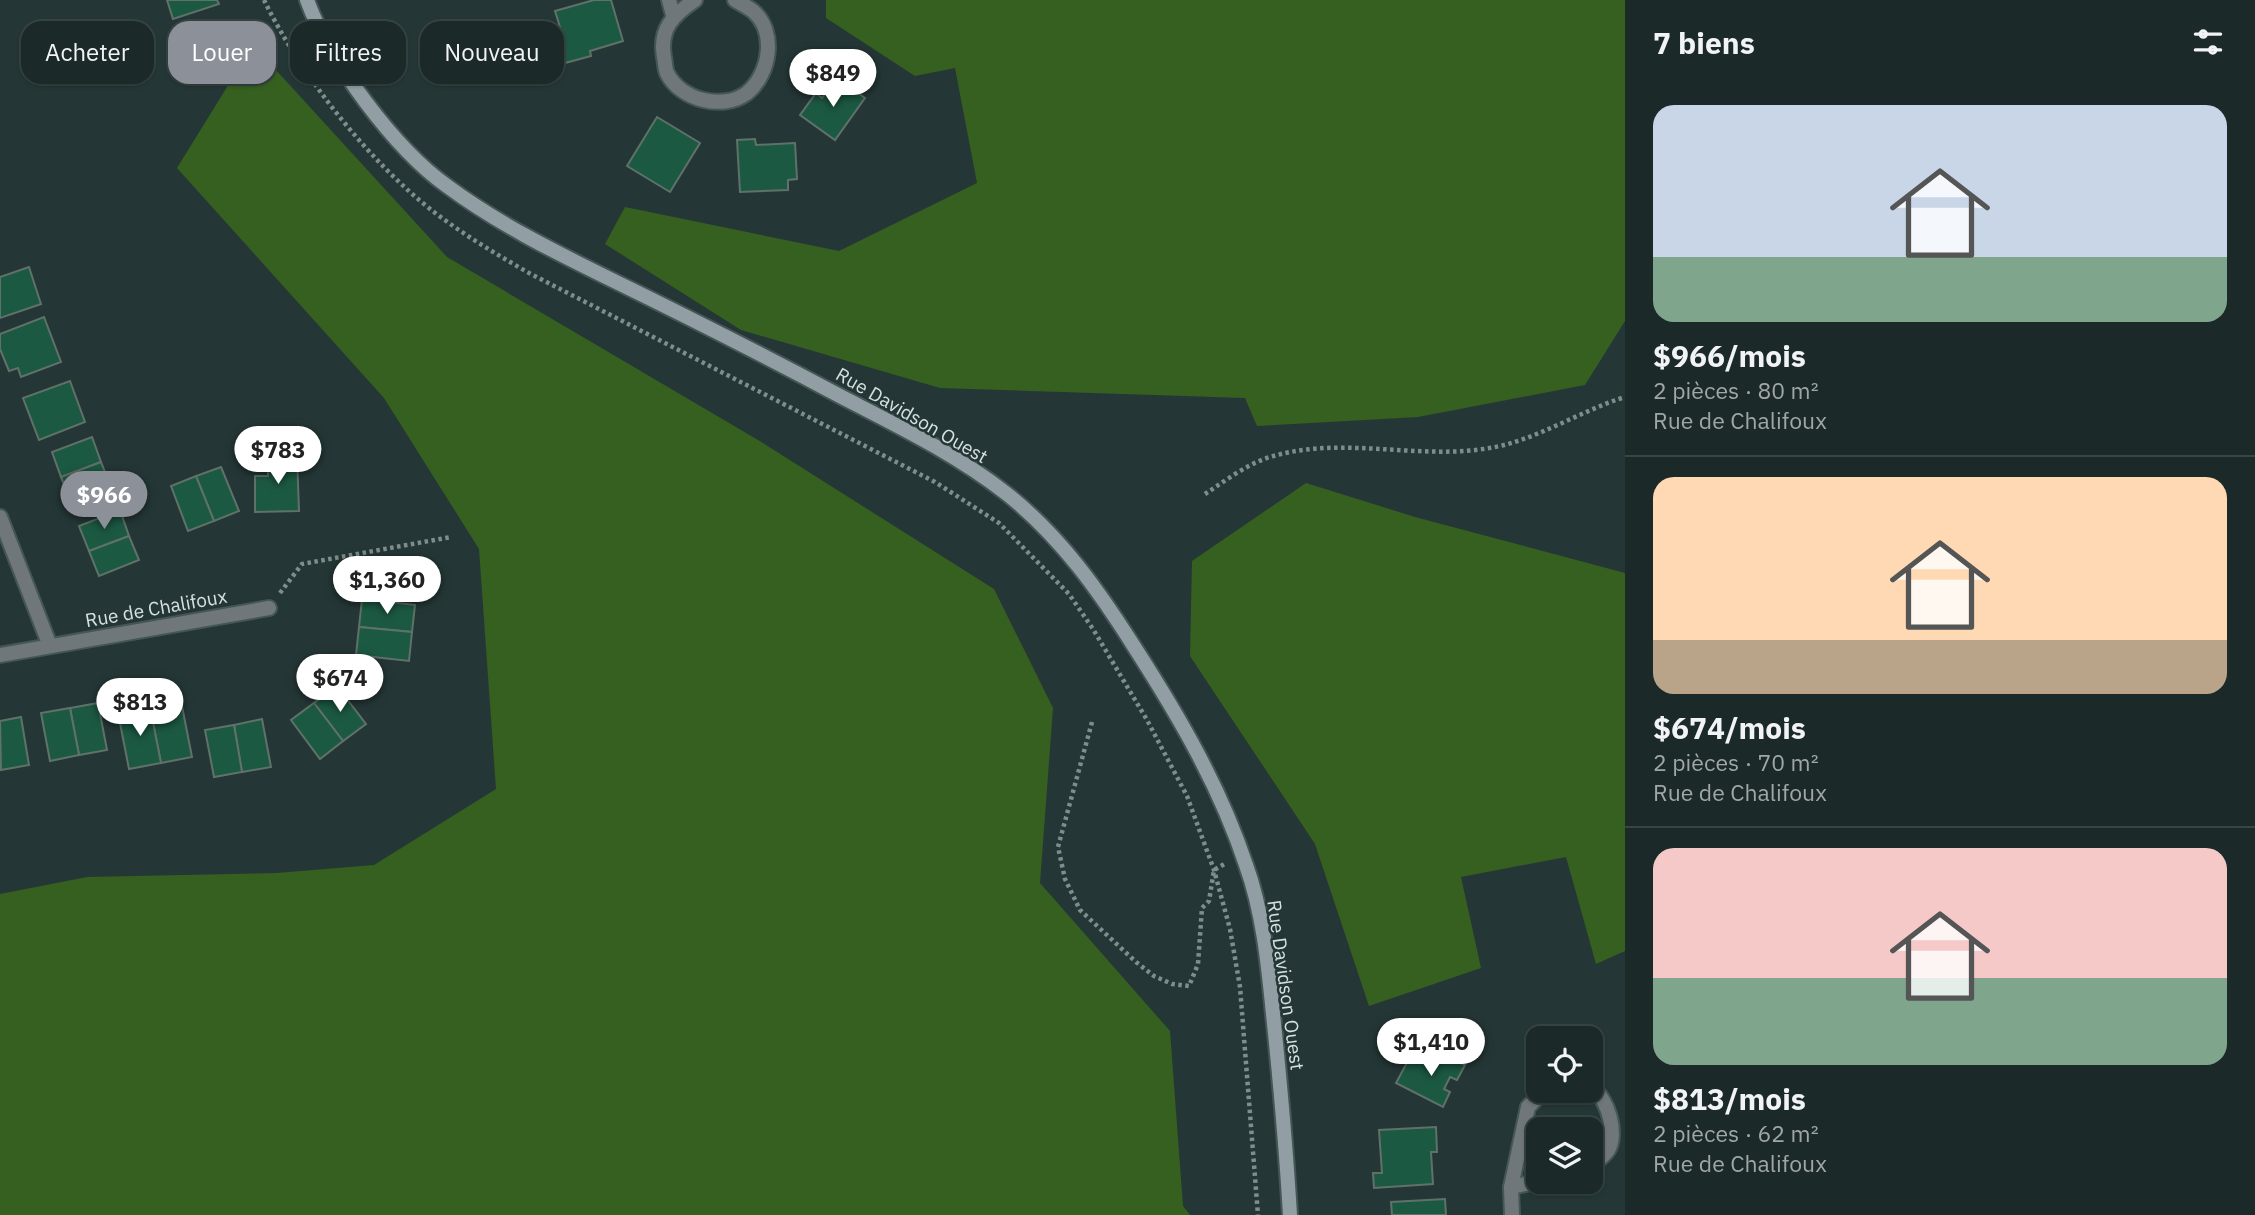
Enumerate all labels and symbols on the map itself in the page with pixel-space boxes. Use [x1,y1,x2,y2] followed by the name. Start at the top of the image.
[792,50,874,109] pin: $849
[832,362,992,468] street label: Rue Davidson Ouest
[237,426,319,486] pin: $783
[63,472,145,531] pin: $966
[330,556,444,616] pin: $1,360
[83,584,229,632] street label: Rue de Chalifoux
[299,654,381,714] pin: $674
[99,678,181,738] pin: $813
[1262,898,1310,1072] street label: Rue Davidson Ouest
[1374,1018,1488,1078] pin: $1,410

